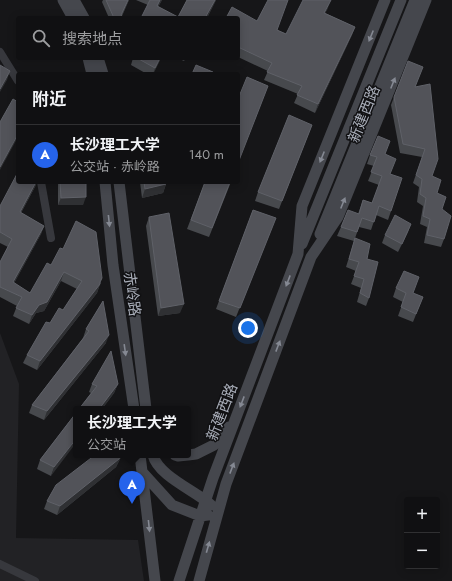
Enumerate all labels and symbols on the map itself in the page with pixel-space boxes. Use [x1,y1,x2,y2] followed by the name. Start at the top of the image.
[367,31,373,43] one-way arrow
[390,76,396,88] one-way arrow
[343,82,385,146] street label: 新建西路
[319,151,325,163] one-way arrow
[341,197,347,209] one-way arrow
[106,215,112,227] one-way arrow
[118,270,146,318] street label: 赤岭路
[284,275,290,287] one-way arrow
[238,318,258,338] your location
[275,340,281,352] one-way arrow
[122,344,128,356] one-way arrow
[201,380,243,444] street label: 新建西路
[238,397,244,409] one-way arrow
[230,461,236,473] one-way arrow
[119,471,145,504] pin: A
[146,520,152,532] one-way arrow
[205,541,211,553] one-way arrow

